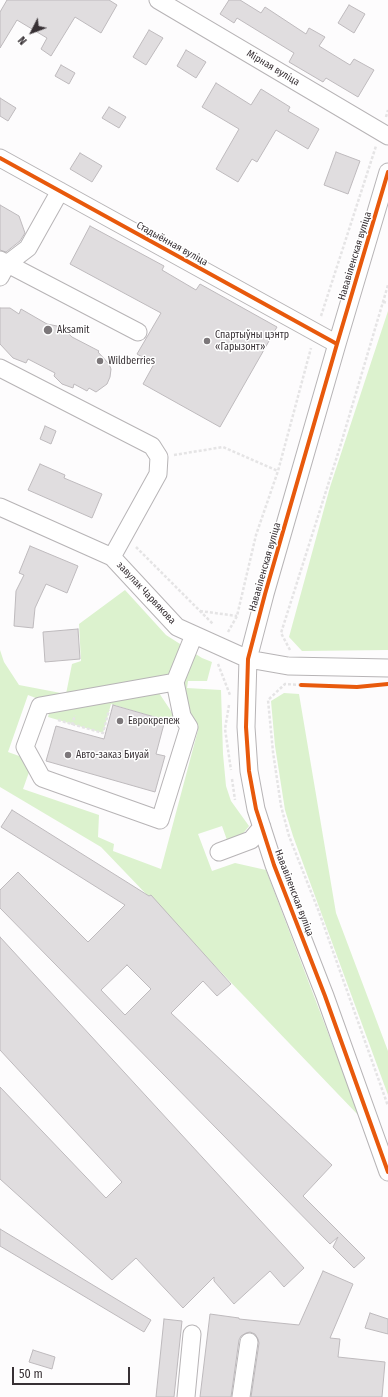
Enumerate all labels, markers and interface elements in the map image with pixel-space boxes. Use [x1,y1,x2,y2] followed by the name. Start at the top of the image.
[12,12,52,52] north arrow
[16,34,30,47] text: N
[244,48,302,88] street label: Мірная вуліца
[336,210,374,302] street label: Нававіленская вуліца
[134,219,210,269] street label: Стадыённая вуліца
[42,324,54,336] marker: Aksamit
[57,324,89,336] place label: Aksamit
[215,329,289,352] place label: Спартыўны цэнтр «Гарызонт»
[202,336,212,346] marker: Спартыўны цэнтр «Гарызонт»
[108,355,155,367] place label: Wildberries
[95,356,105,366] marker: Wildberries
[247,521,283,613] street label: Нававіленская вуліца
[114,559,178,627] street label: завулак Чарвякова
[128,715,180,727] place label: Еврокрепеж
[115,716,125,726] marker: Еврокрепеж
[76,749,149,761] place label: Авто-заказ Биуай
[63,750,73,760] marker: Авто-заказ Биуай
[272,848,316,938] street label: Нававіленская вуліца
[14,1359,132,1385] scale bar
[19,1367,43,1381] text: 50 m

